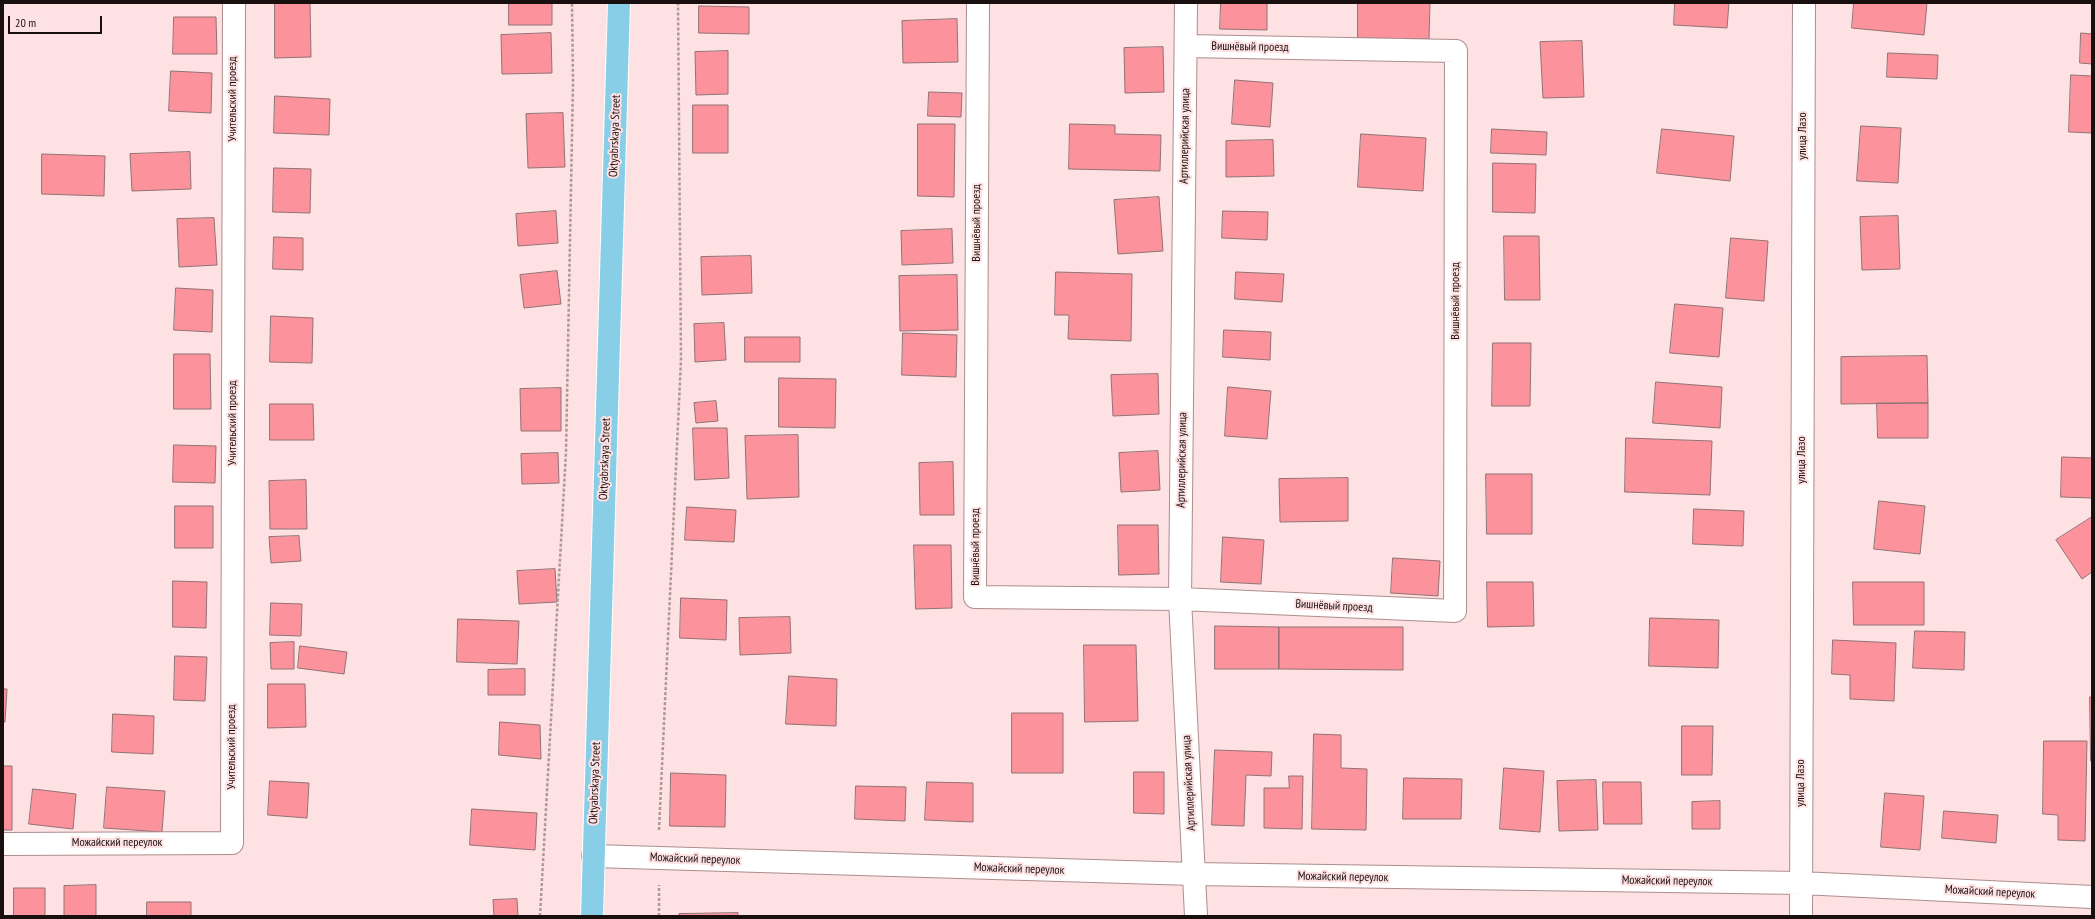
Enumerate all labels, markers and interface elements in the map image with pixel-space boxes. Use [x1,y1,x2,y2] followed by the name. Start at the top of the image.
[10,8,104,34] scale bar
[15,15,36,30] text: 20 m
[1211,39,1289,55] street label: Вишнёвый проезд
[226,56,240,142] street label: Учительский проезд
[1177,88,1193,184] street label: Артиллерийская улица
[606,95,624,177] street label: Oktyabrskaya Street
[1796,112,1810,160] street label: улица Лазо
[970,184,984,262] street label: Вишнёвый проезд
[1449,262,1463,340] street label: Вишнёвый проезд
[226,380,240,466] street label: Учительский проезд
[1174,412,1190,508] street label: Артиллерийская улица
[596,418,614,500] street label: Oktyabrskaya Street
[1795,436,1809,484] street label: улица Лазо
[969,508,983,586] street label: Вишнёвый проезд
[1295,597,1373,615] street label: Вишнёвый проезд
[225,704,239,790] street label: Учительский проезд
[1179,735,1199,831] street label: Артиллерийская улица
[586,742,604,824] street label: Oktyabrskaya Street
[1794,759,1808,807] street label: улица Лазо
[72,836,162,850] street label: Можайский переулок
[650,850,740,868] street label: Можайский переулок
[974,860,1064,878] street label: Можайский переулок
[1298,869,1388,885] street label: Можайский переулок
[1622,873,1712,889] street label: Можайский переулок
[1944,882,2036,902] street label: Можайский переулок

